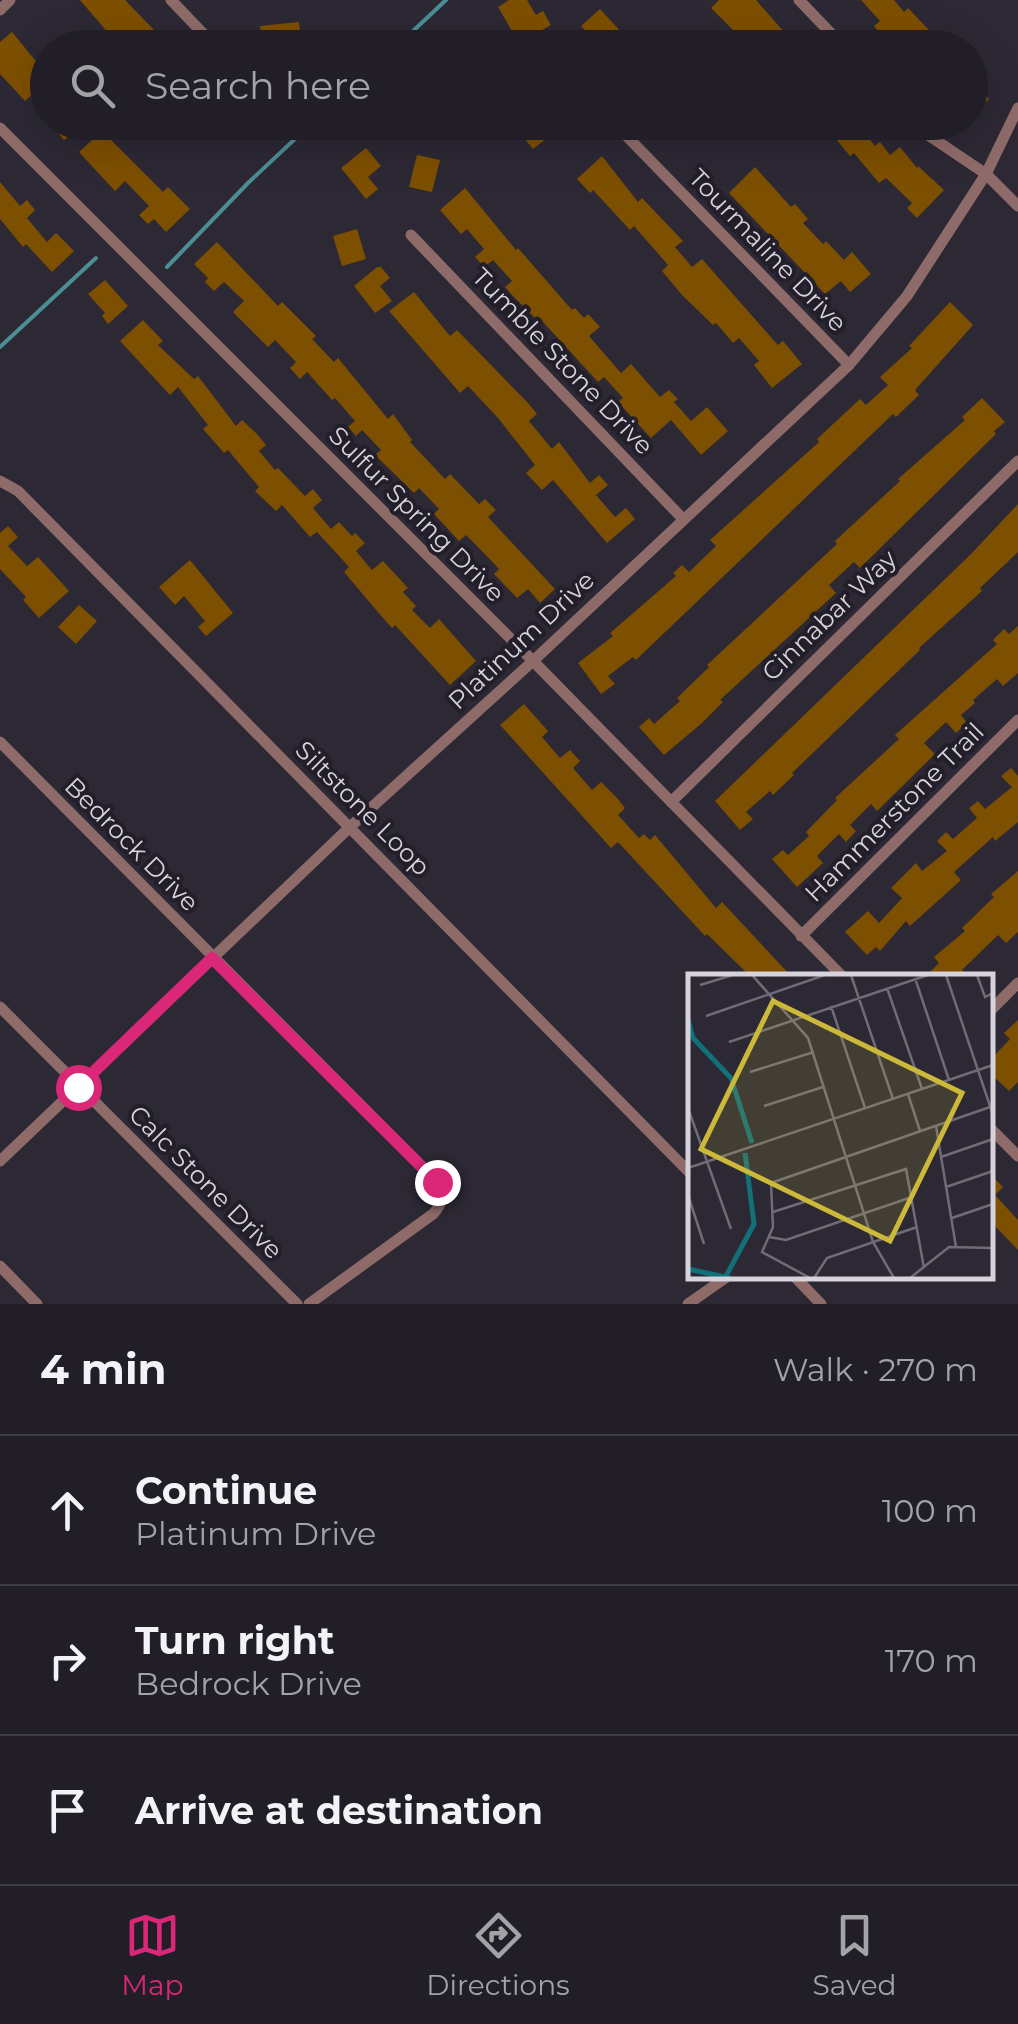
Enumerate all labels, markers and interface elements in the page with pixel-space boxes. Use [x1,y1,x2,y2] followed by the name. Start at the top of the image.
[30,30,988,140] search box
[65,58,120,113] icon: search
[145,62,371,109] text: Search here
[683,163,853,337] street label: Tourmaline Drive
[466,262,660,460] street label: Tumble Stone Drive
[323,420,511,608] street label: Sulfur Spring Drive
[755,543,903,687] street label: Cinnabar Way
[442,565,600,715] street label: Platinum Drive
[798,716,990,908] street label: Hammerstone Trail
[290,735,436,881] street label: Siltstone Loop
[59,771,205,917] street label: Bedrock Drive
[688,974,993,1279] inset map
[56,1065,102,1111] route start
[123,1099,289,1265] street label: Calc Stone Drive
[415,1160,461,1206] route end
[40,1343,167,1395] text: 4 min
[773,1350,978,1389] text: Walk · 270 m
[135,1467,317,1514] text: Continue
[40,1483,95,1538] icon: ahead
[882,1491,978,1530] text: 100 m
[135,1514,376,1553] text: Platinum Drive
[135,1617,334,1664] text: Turn right
[40,1633,95,1688] icon: right
[885,1641,978,1680] text: 170 m
[135,1664,362,1703] text: Bedrock Drive
[40,1783,95,1838] icon: arrive
[135,1787,543,1834] text: Arrive at destination
[121,1908,184,2002] tab: Map
[426,1908,570,2002] tab: Directions
[812,1908,897,2002] tab: Saved

